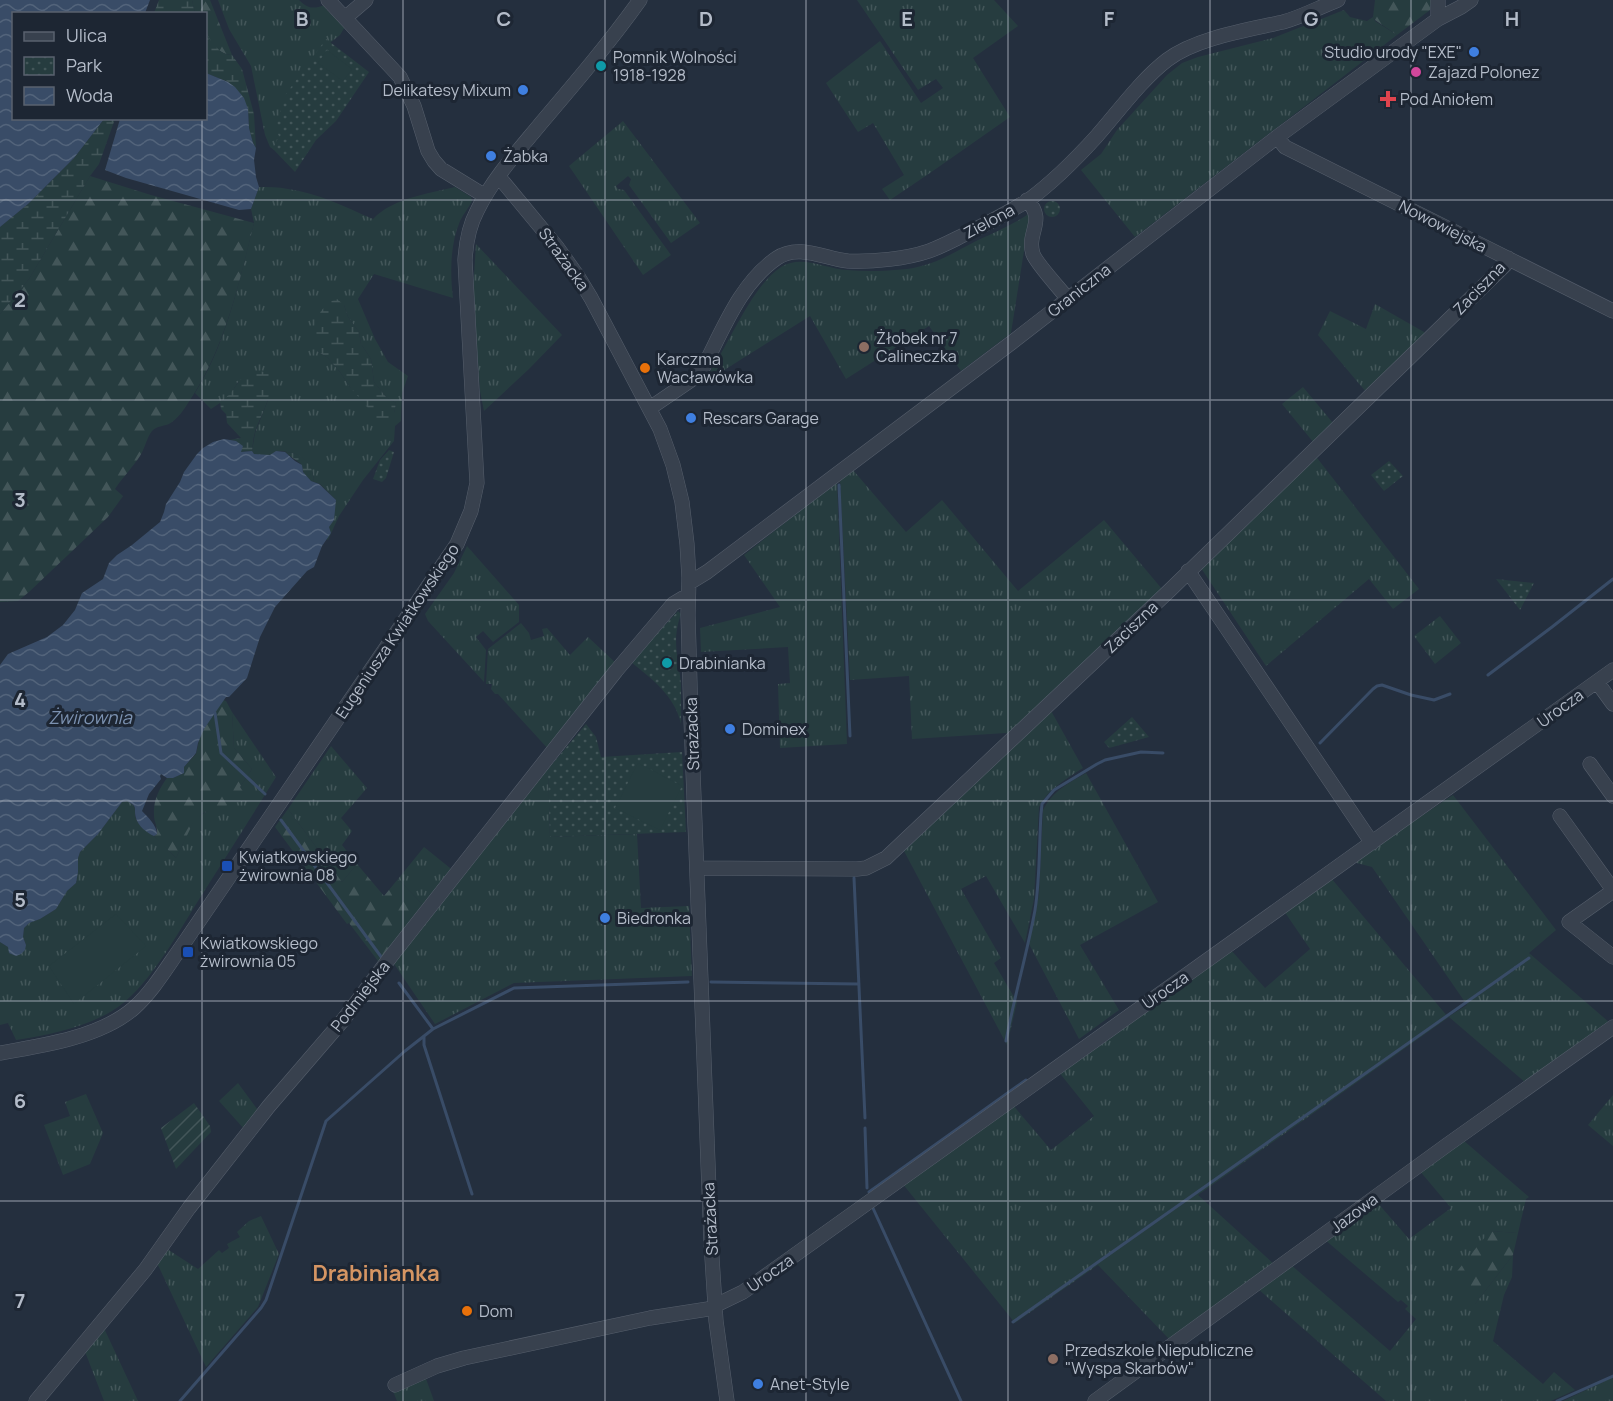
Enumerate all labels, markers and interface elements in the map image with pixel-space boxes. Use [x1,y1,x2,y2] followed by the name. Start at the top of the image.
[296,5,309,32] text: B
[497,5,511,32] text: C
[699,5,713,32] text: D
[901,5,913,32] text: E
[1104,5,1115,32] text: F
[1304,5,1319,32] text: G
[1505,5,1519,32] text: H
[12,12,207,120] legend
[66,23,107,47] text: Ulica
[1324,41,1462,63] place label: Studio urody "EXE"
[1467,45,1481,59] marker: Studio urody "EXE"
[613,46,737,86] place label: Pomnik Wolności 1918-1928
[66,53,103,77] text: Park
[594,59,608,73] marker: Pomnik Wolności 1918-1928
[1428,61,1540,83] place label: Zajazd Polonez
[1409,65,1423,79] marker: Zajazd Polonez
[383,79,511,101] place label: Delikatesy Mixum
[66,83,113,107] text: Woda
[516,83,530,97] marker: Delikatesy Mixum
[1400,88,1493,110] place label: Pod Aniołem
[1381,92,1395,106] marker: Pod Aniołem
[503,145,548,167] place label: Żabka
[484,149,498,163] marker: Żabka
[1395,194,1491,258] street label: Nowowiejska
[960,198,1018,244] street label: Zielona
[534,223,594,295] street label: Strażacka
[1448,257,1510,319] street label: Zaciszna
[1043,258,1115,322] street label: Graniczna
[14,286,26,313] text: 2
[876,327,957,367] place label: Żłobek nr 7 Calineczka
[857,340,871,354] marker: Żłobek nr 7 Calineczka
[657,348,753,388] place label: Karczma Wacławówka
[638,361,652,375] marker: Karczma Wacławówka
[703,407,819,429] place label: Rescars Garage
[684,411,698,425] marker: Rescars Garage
[14,486,26,513] text: 3
[330,539,464,723] street label: Eugeniusza Kwiatkowskiego
[1100,596,1162,658] street label: Zaciszna
[679,652,766,674] place label: Drabinianka
[660,656,674,670] marker: Drabinianka
[1532,684,1588,732] street label: Urocza
[14,686,26,713] text: 4
[680,697,704,771] street label: Strażacka
[48,705,133,729] water label: Żwirownia
[742,718,807,740] place label: Dominex
[723,722,737,736] marker: Dominex
[239,846,357,886] place label: Kwiatkowskiego żwirownia 08
[220,859,234,873] marker: Kwiatkowskiego żwirownia 08
[14,886,26,913] text: 5
[617,907,691,929] place label: Biedronka
[598,911,612,925] marker: Biedronka
[200,932,318,972] place label: Kwiatkowskiego żwirownia 05
[181,945,195,959] marker: Kwiatkowskiego żwirownia 05
[325,956,395,1036] street label: Podmiejska
[1137,966,1193,1014] street label: Urocza
[14,1087,26,1114] text: 6
[697,1182,723,1256] street label: Strażacka
[1326,1188,1382,1238] street label: Jazowa
[742,1249,798,1297] street label: Urocza
[312,1258,440,1288] district label: Drabinianka
[15,1287,25,1314] text: 7
[479,1300,513,1322] place label: Dom
[460,1304,474,1318] marker: Dom
[1065,1339,1253,1379] place label: Przedszkole Niepubliczne "Wyspa Skarbów"
[1046,1352,1060,1366] marker: Przedszkole Niepubliczne "Wyspa Skarbów"
[770,1373,850,1395] place label: Anet-Style
[751,1377,765,1391] marker: Anet-Style

